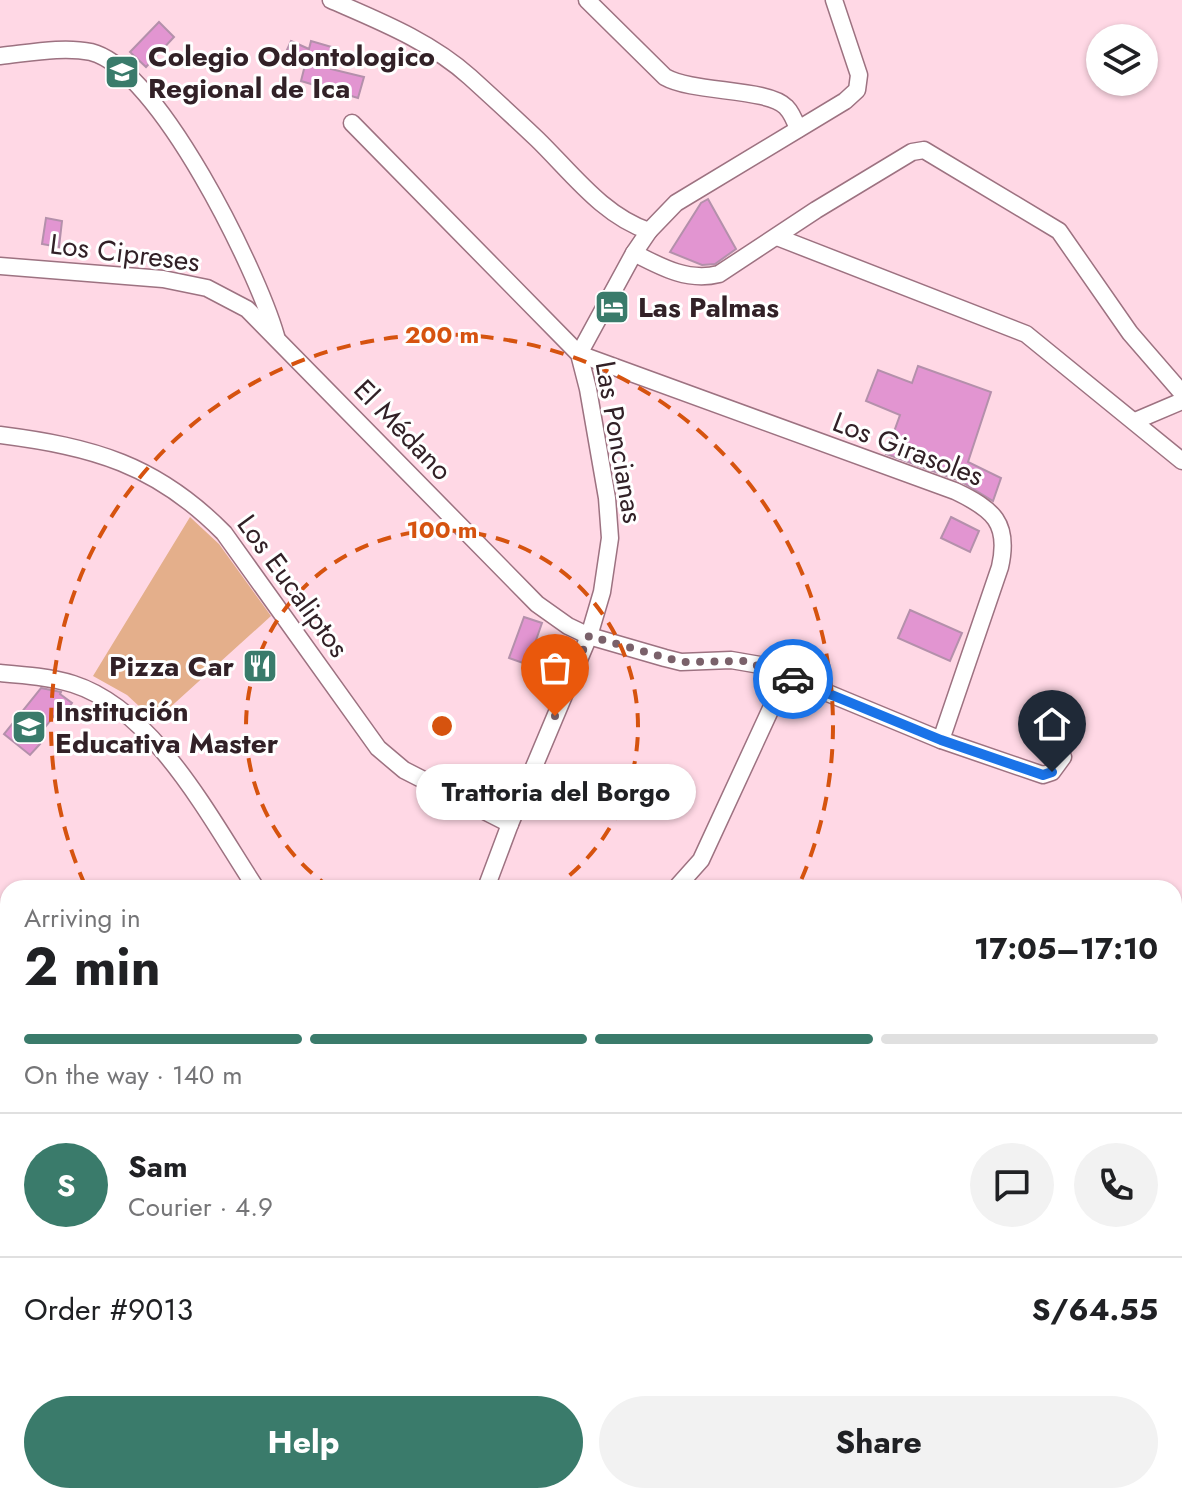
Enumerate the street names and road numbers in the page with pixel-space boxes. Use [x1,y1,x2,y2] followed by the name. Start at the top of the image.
[48,223,202,283] street label: Los Cipreses
[585,358,653,526] street label: Las Poncianas
[344,370,462,490] street label: El Médano
[827,401,989,497] street label: Los Girasoles
[227,506,359,666] street label: Los Eucaliptos

